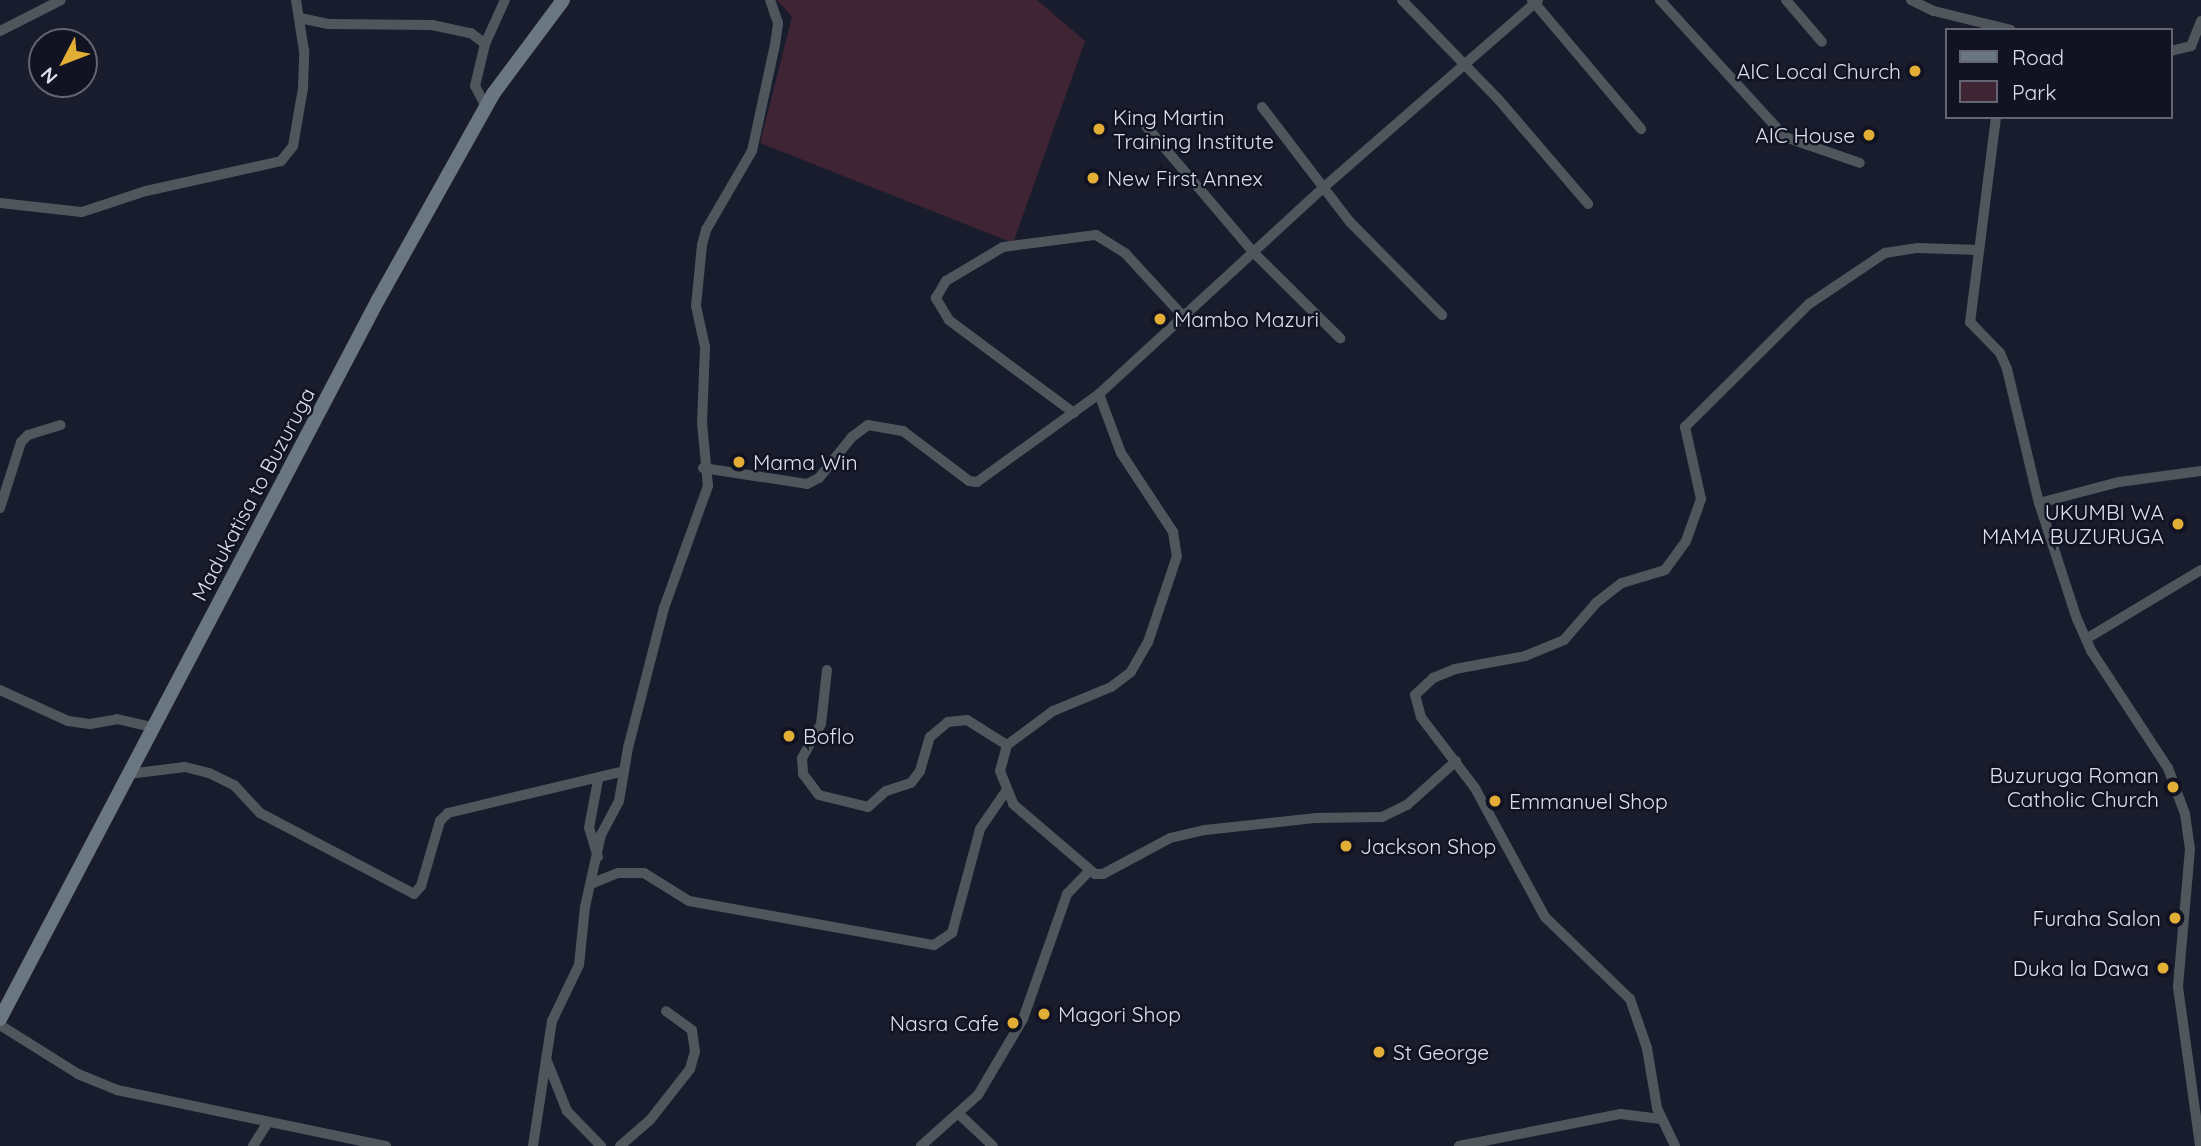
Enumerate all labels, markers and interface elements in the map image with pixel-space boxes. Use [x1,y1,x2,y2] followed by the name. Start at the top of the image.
[28,28,98,98] north arrow
[1946,28,2173,119] legend
[2012,44,2064,70] text: Road
[1737,58,1901,84] place label: AIC Local Church
[35,62,62,89] text: N
[1907,63,1923,79] marker: AIC Local Church
[2012,79,2056,105] text: Park
[1113,104,1274,154] place label: King Martin Training Institute
[1091,121,1107,137] marker: King Martin Training Institute
[1755,122,1855,148] place label: AIC House
[1861,127,1877,143] marker: AIC House
[1107,165,1263,191] place label: New First Annex
[1085,170,1101,186] marker: New First Annex
[1174,306,1319,332] place label: Mambo Mazuri
[1152,311,1168,327] marker: Mambo Mazuri
[186,383,320,605] street label: Madukatisa to Buzuruga
[753,449,858,475] place label: Mama Win
[731,454,747,470] marker: Mama Win
[1982,499,2164,549] place label: UKUMBI WA MAMA BUZURUGA
[2170,516,2186,532] marker: UKUMBI WA MAMA BUZURUGA
[803,723,854,749] place label: Boflo
[781,728,797,744] marker: Boflo
[1989,762,2159,812] place label: Buzuruga Roman Catholic Church
[2165,779,2181,795] marker: Buzuruga Roman Catholic Church
[1509,788,1668,814] place label: Emmanuel Shop
[1487,793,1503,809] marker: Emmanuel Shop
[1360,833,1496,859] place label: Jackson Shop
[1338,838,1354,854] marker: Jackson Shop
[2033,905,2161,931] place label: Furaha Salon
[2167,910,2183,926] marker: Furaha Salon
[2013,955,2149,981] place label: Duka la Dawa
[2155,960,2171,976] marker: Duka la Dawa
[1058,1001,1181,1027] place label: Magori Shop
[1036,1006,1052,1022] marker: Magori Shop
[890,1010,999,1036] place label: Nasra Cafe
[1005,1015,1021,1031] marker: Nasra Cafe
[1393,1039,1489,1065] place label: St George
[1371,1044,1387,1060] marker: St George

